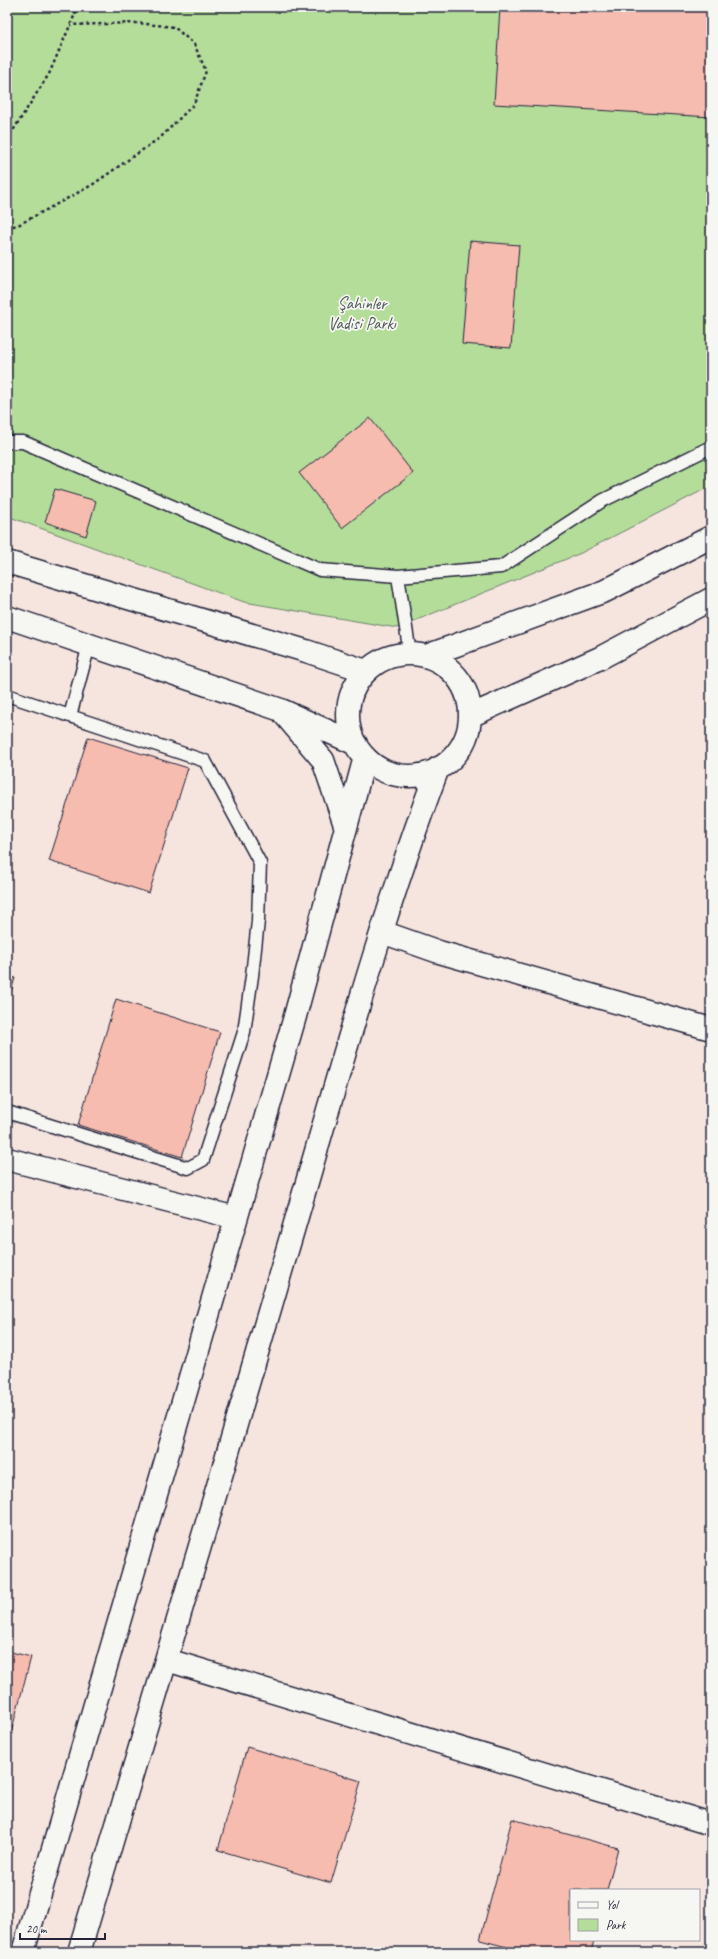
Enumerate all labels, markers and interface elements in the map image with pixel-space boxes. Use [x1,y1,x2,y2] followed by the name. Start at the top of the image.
[328,293,397,334] park label: Şahinler Vadisi Parkı
[570,1889,700,1941] legend
[606,1897,620,1913] text: Yol
[20,1915,105,1941] scale bar
[606,1917,627,1933] text: Park
[26,1921,48,1937] text: 20 m

